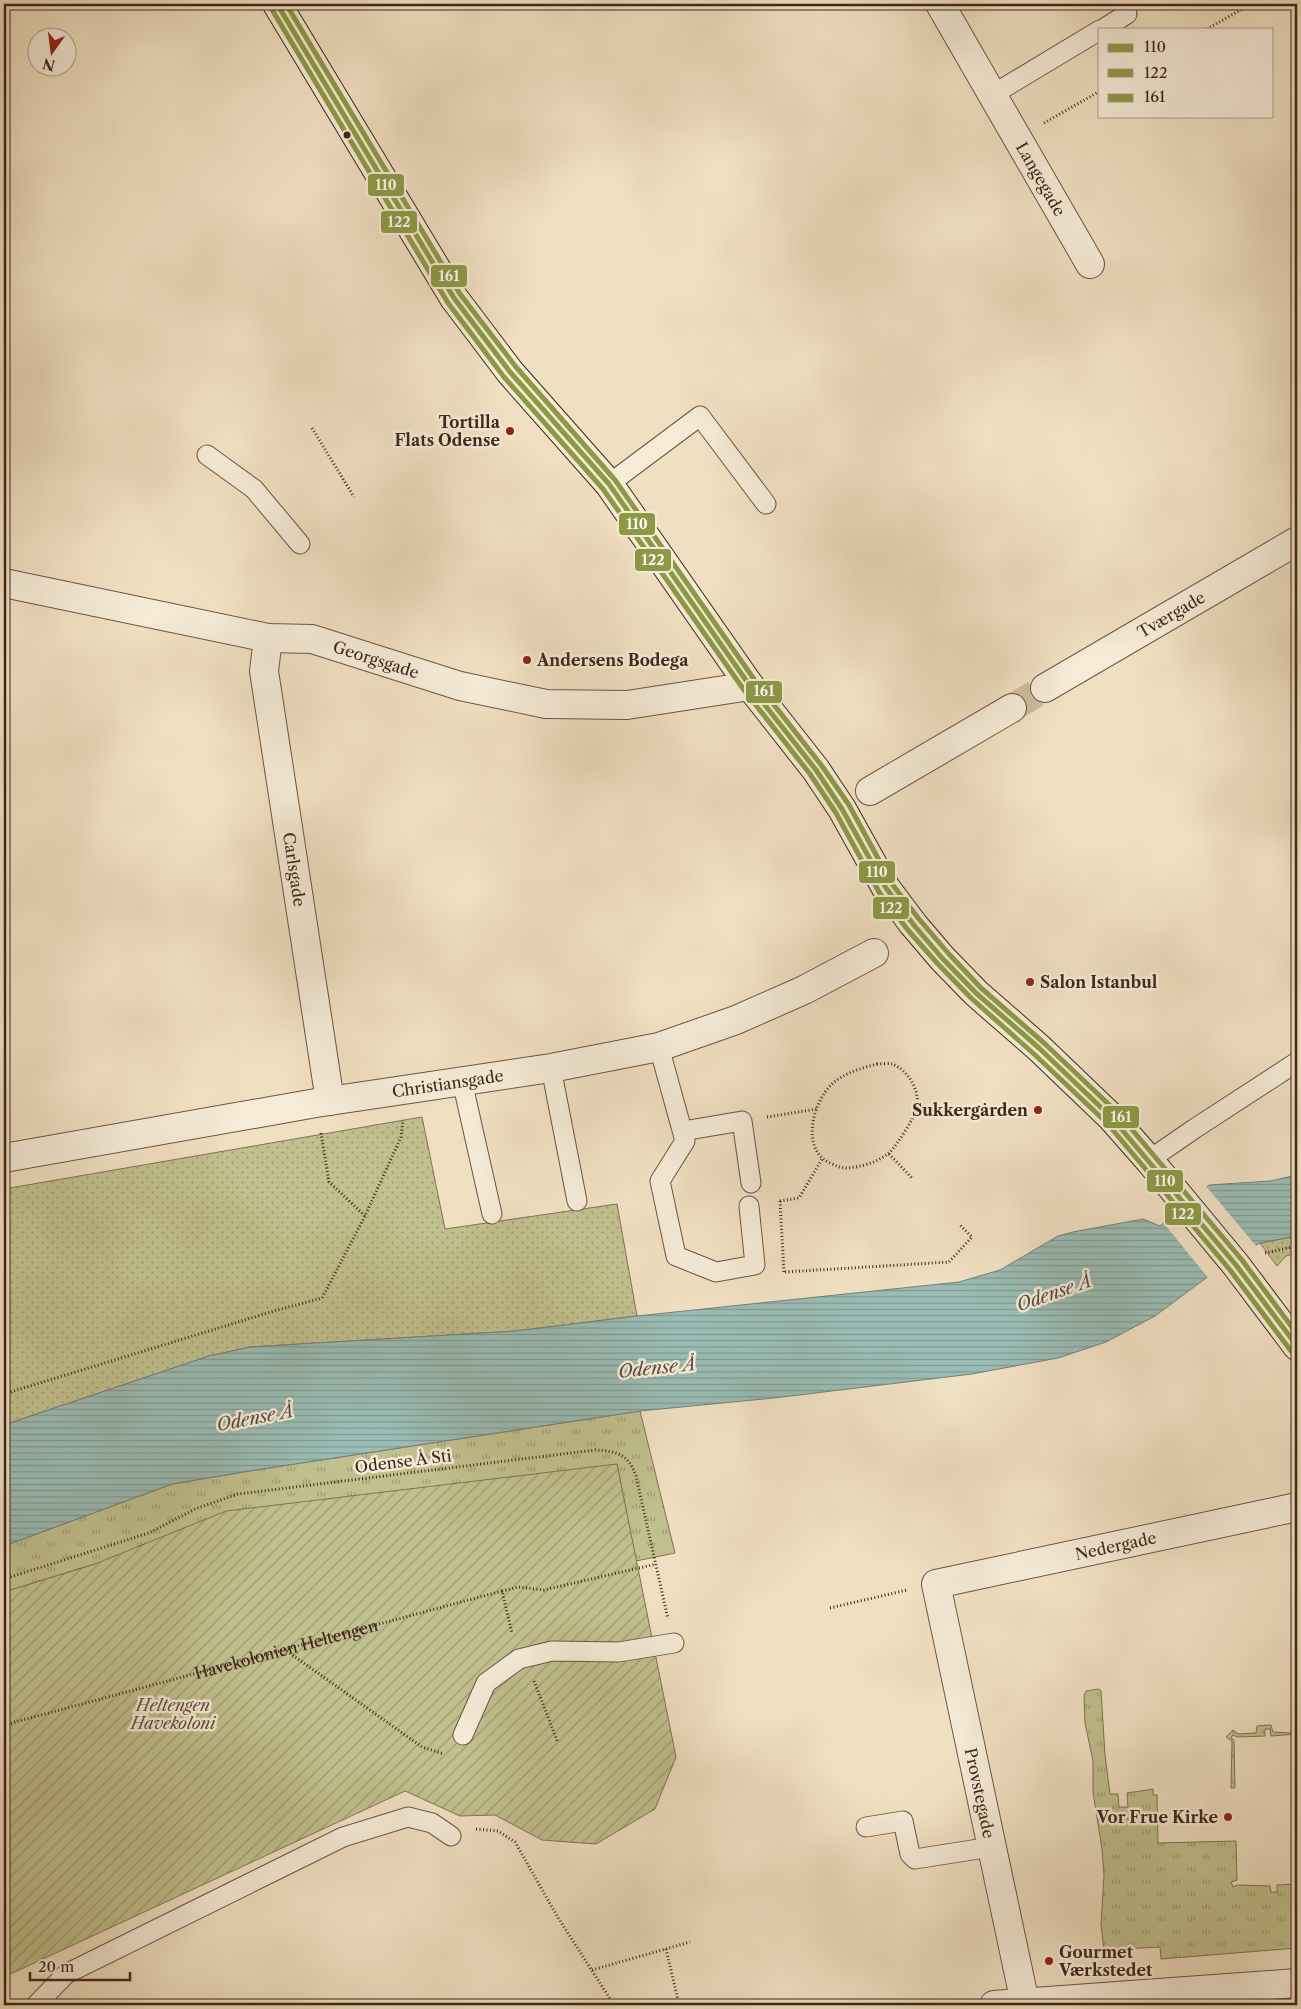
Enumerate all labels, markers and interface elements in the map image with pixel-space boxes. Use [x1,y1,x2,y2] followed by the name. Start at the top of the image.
[28,28,78,78] north arrow
[1098,28,1274,118] legend
[1144,37,1166,56] text: 110
[41,54,57,75] text: N
[1144,63,1168,82] text: 122
[1144,87,1166,106] text: 161
[342,130,352,140] unlabelled marker
[1012,139,1070,219] street label: Langegade
[367,173,405,197] line badge: 110
[375,176,397,194] text: 110
[380,210,418,234] line badge: 122
[388,213,410,231] text: 122
[430,264,468,288] line badge: 161
[439,267,460,285] text: 161
[394,412,501,450] place label: Tortilla Flats Odense
[504,425,516,437] marker: Tortilla Flats Odense
[618,512,656,536] line badge: 110
[626,515,648,533] text: 110
[634,548,672,572] line badge: 122
[642,551,664,569] text: 122
[1134,587,1209,642] street label: Tværgade
[331,636,422,682] street label: Georgsgade
[536,650,689,670] place label: Andersens Bodega
[521,654,533,666] marker: Andersens Bodega
[745,680,783,704] line badge: 161
[754,682,775,700] text: 161
[279,831,310,908] street label: Carlsgade
[858,860,896,884] line badge: 110
[866,863,888,881] text: 110
[872,896,910,920] line badge: 122
[880,899,902,917] text: 122
[1040,972,1158,992] place label: Salon Istanbul
[1024,976,1036,988] marker: Salon Istanbul
[391,1065,505,1102] street label: Christiansgade
[912,1100,1028,1120] place label: Sukkergården
[1032,1104,1044,1116] marker: Sukkergården
[1102,1105,1140,1129] line badge: 161
[1111,1108,1132,1126] text: 161
[1146,1169,1184,1193] line badge: 110
[1154,1172,1176,1190] text: 110
[1164,1202,1202,1226] line badge: 122
[1172,1205,1194,1223] text: 122
[1013,1269,1095,1316] water label: Odense Å
[617,1352,697,1383] water label: Odense Å
[214,1399,295,1436] water label: Odense Å
[354,1445,453,1477] street label: Odense Å Sti
[1073,1527,1158,1564] street label: Nedergade
[192,1615,380,1683] street label: Havekolonien Heltengen
[129,1695,216,1733] park label: Heltengen Havekoloni
[961,1746,999,1840] street label: Provstegade
[1096,1807,1218,1827] place label: Vor Frue Kirke
[1222,1811,1234,1823] marker: Vor Frue Kirke
[1058,1942,1153,1980] place label: Gourmet Værkstedet
[30,1949,130,1981] scale bar
[1043,1955,1055,1967] marker: Gourmet Værkstedet
[38,1957,74,1976] text: 20 m

